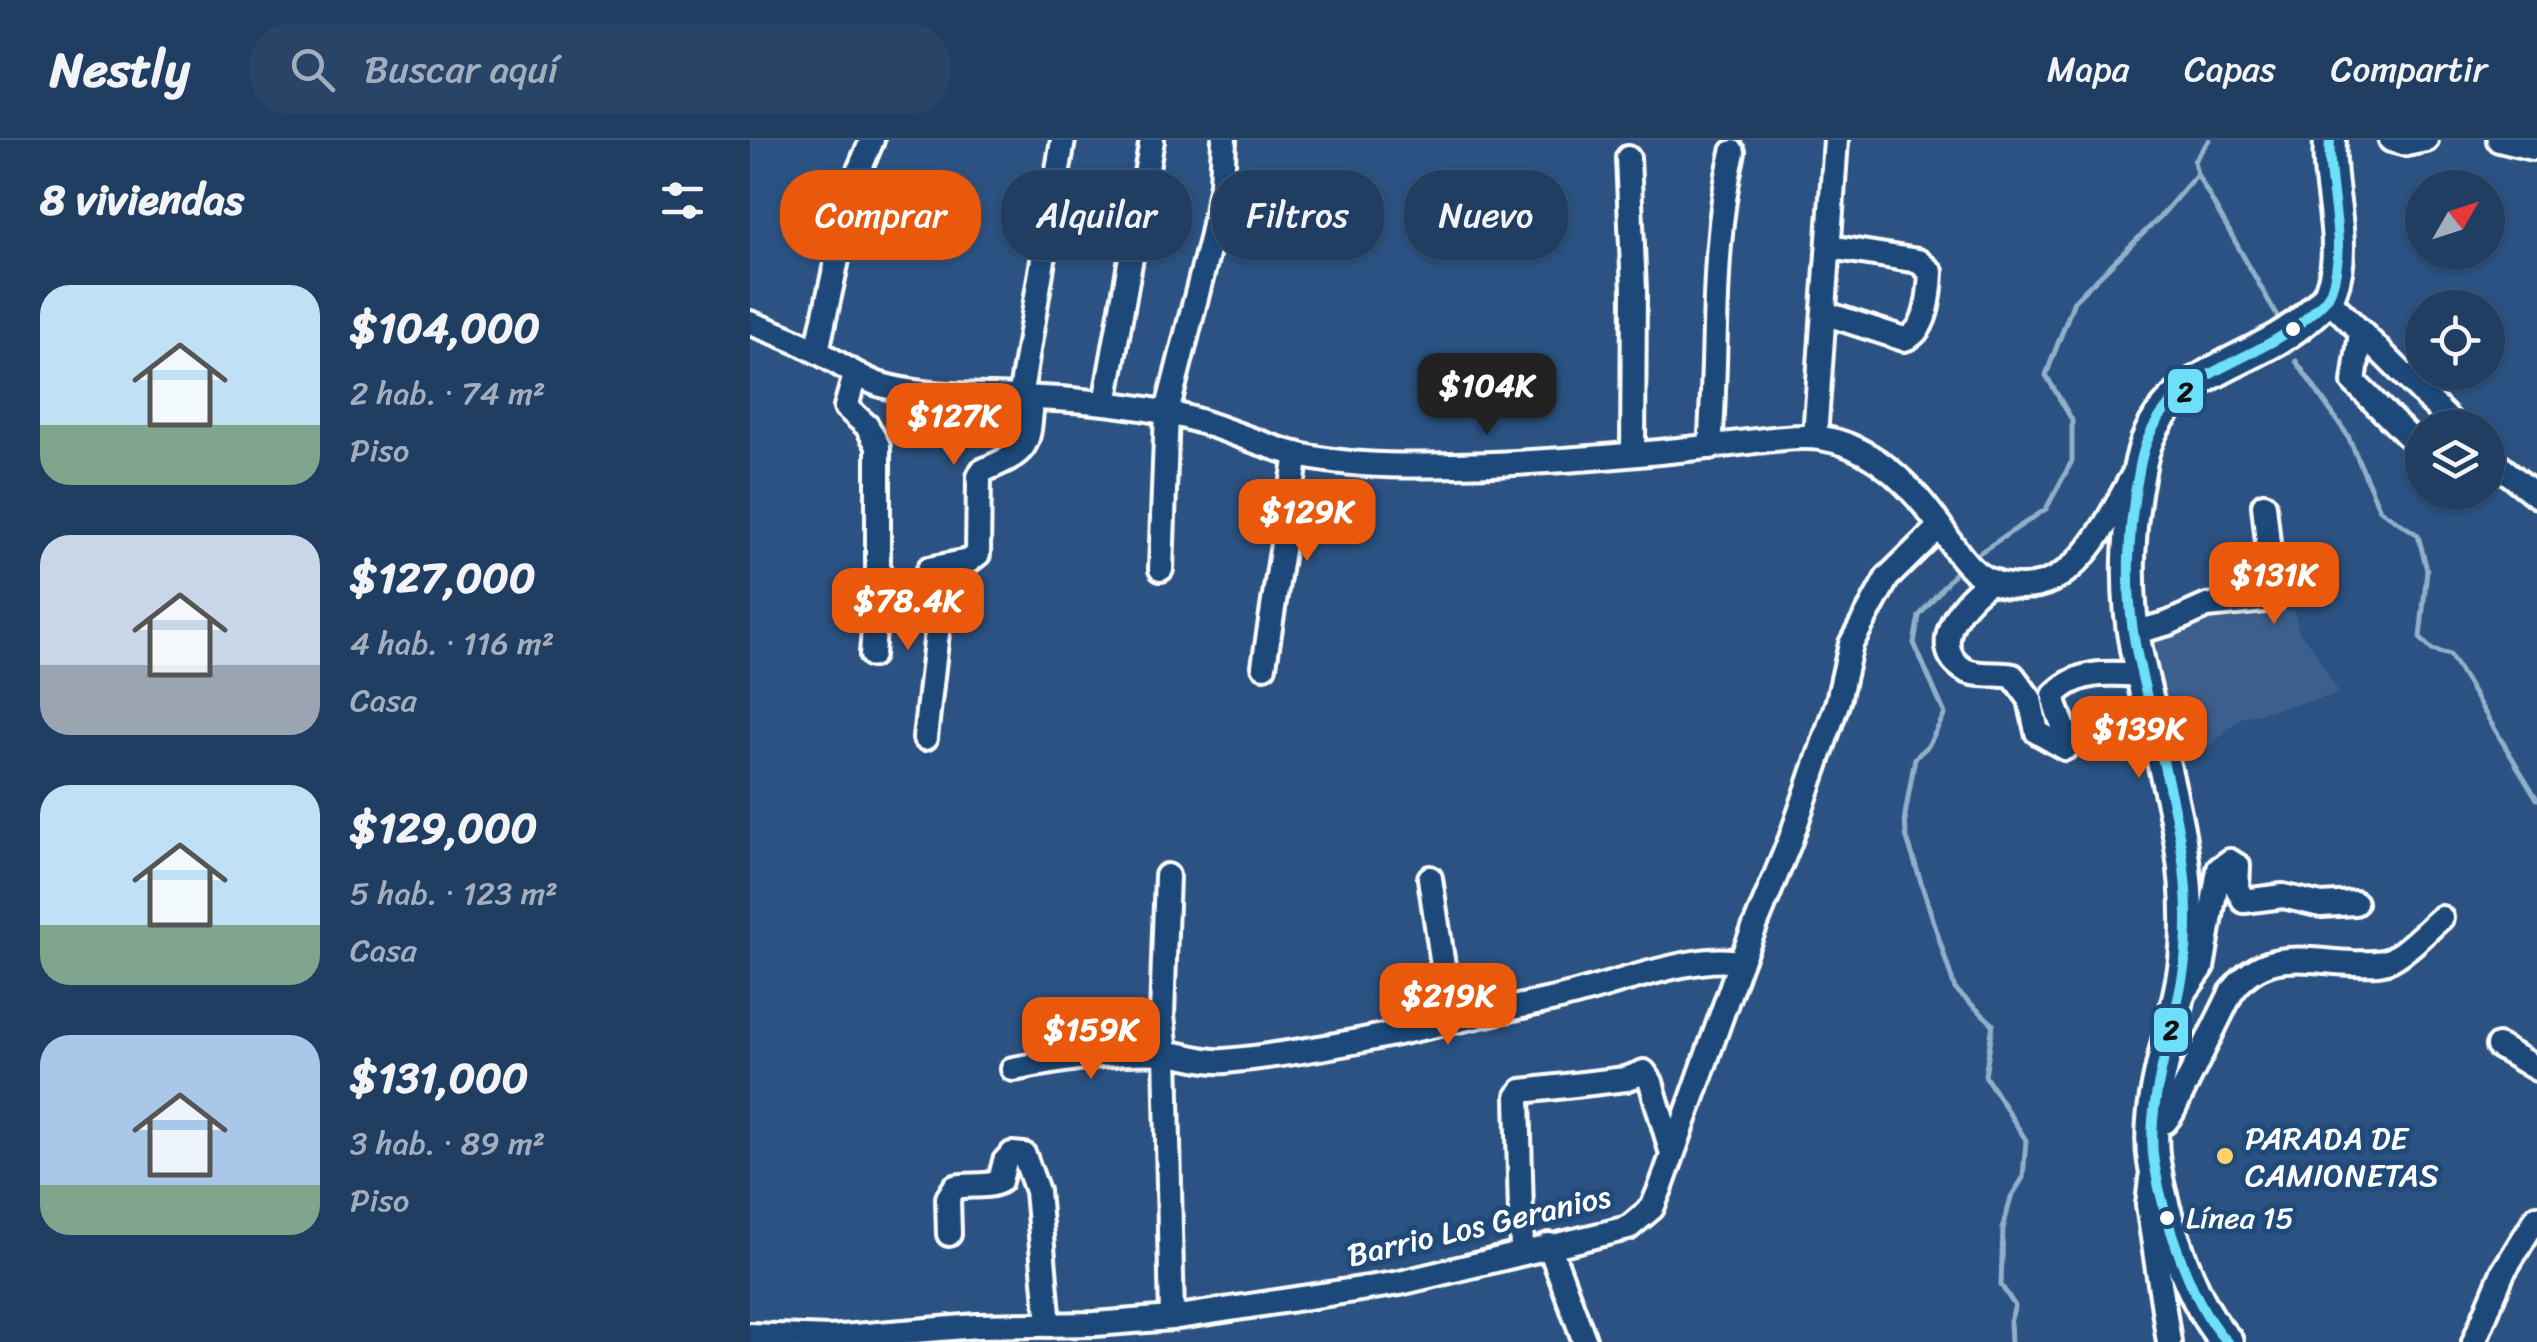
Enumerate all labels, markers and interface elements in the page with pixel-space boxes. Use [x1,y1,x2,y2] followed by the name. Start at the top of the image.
[250,24,950,114] search box
[50,27,190,112] text: Nestly
[365,36,558,103] text: Buscar aquí
[2047,38,2129,100] text: Mapa
[2184,38,2276,100] text: Capas
[2331,38,2487,100] text: Compartir
[285,42,340,97] icon: search
[40,163,244,237] text: 8 viviendas
[780,170,981,260] chip: Comprar
[1001,170,1192,260] chip: Alquilar
[1212,170,1384,260] chip: Filtros
[1404,170,1568,260] chip: Nuevo
[2405,170,2505,270] north arrow
[2405,170,2505,510] map controls
[655,173,710,228] icon: filters
[2405,290,2505,390] button: locate
[350,291,540,365] text: $104,000
[2283,319,2303,339] unlabelled marker
[120,325,240,445] icon: home
[1417,353,1557,438] pin: $104K
[1440,357,1534,414] text: $104K
[350,365,545,422] text: 2 hab. · 74 m²
[2166,367,2205,415] line badge: 2
[2176,367,2193,416] text: 2
[884,383,1024,468] pin: $127K
[908,387,1000,444] text: $127K
[2405,410,2505,510] button: layers
[350,422,409,479] text: Piso
[1237,479,1377,564] pin: $129K
[1261,483,1353,540] text: $129K
[350,541,535,615] text: $127,000
[2204,542,2344,627] pin: $131K
[2231,546,2317,603] text: $131K
[827,568,989,653] pin: $78.4K
[854,572,962,629] text: $78.4K
[120,575,240,695] icon: home
[350,615,554,672] text: 4 hab. · 116 m²
[350,672,417,729] text: Casa
[2069,696,2209,781] pin: $139K
[2093,700,2185,757] text: $139K
[350,791,537,865] text: $129,000
[120,825,240,945] icon: home
[350,865,558,922] text: 5 hab. · 123 m²
[350,922,417,979] text: Casa
[1378,963,1518,1048] pin: $219K
[1402,967,1494,1024] text: $219K
[1021,997,1161,1082] pin: $159K
[1044,1001,1138,1058] text: $159K
[2162,1005,2179,1054] text: 2
[2152,1006,2190,1054] line badge: 2
[350,1041,528,1115] text: $131,000
[120,1075,240,1195] icon: home
[2245,1110,2439,1204] place label: PARADA DE CAMIONETAS
[350,1115,545,1172] text: 3 hab. · 89 m²
[2214,1145,2236,1167] marker: PARADA DE CAMIONETAS
[1342,1168,1616,1284] street label: Barrio Los Geranios
[350,1172,409,1229] text: Piso
[2186,1191,2294,1245] place label: Línea 15
[2157,1208,2177,1228] marker: Línea 15

